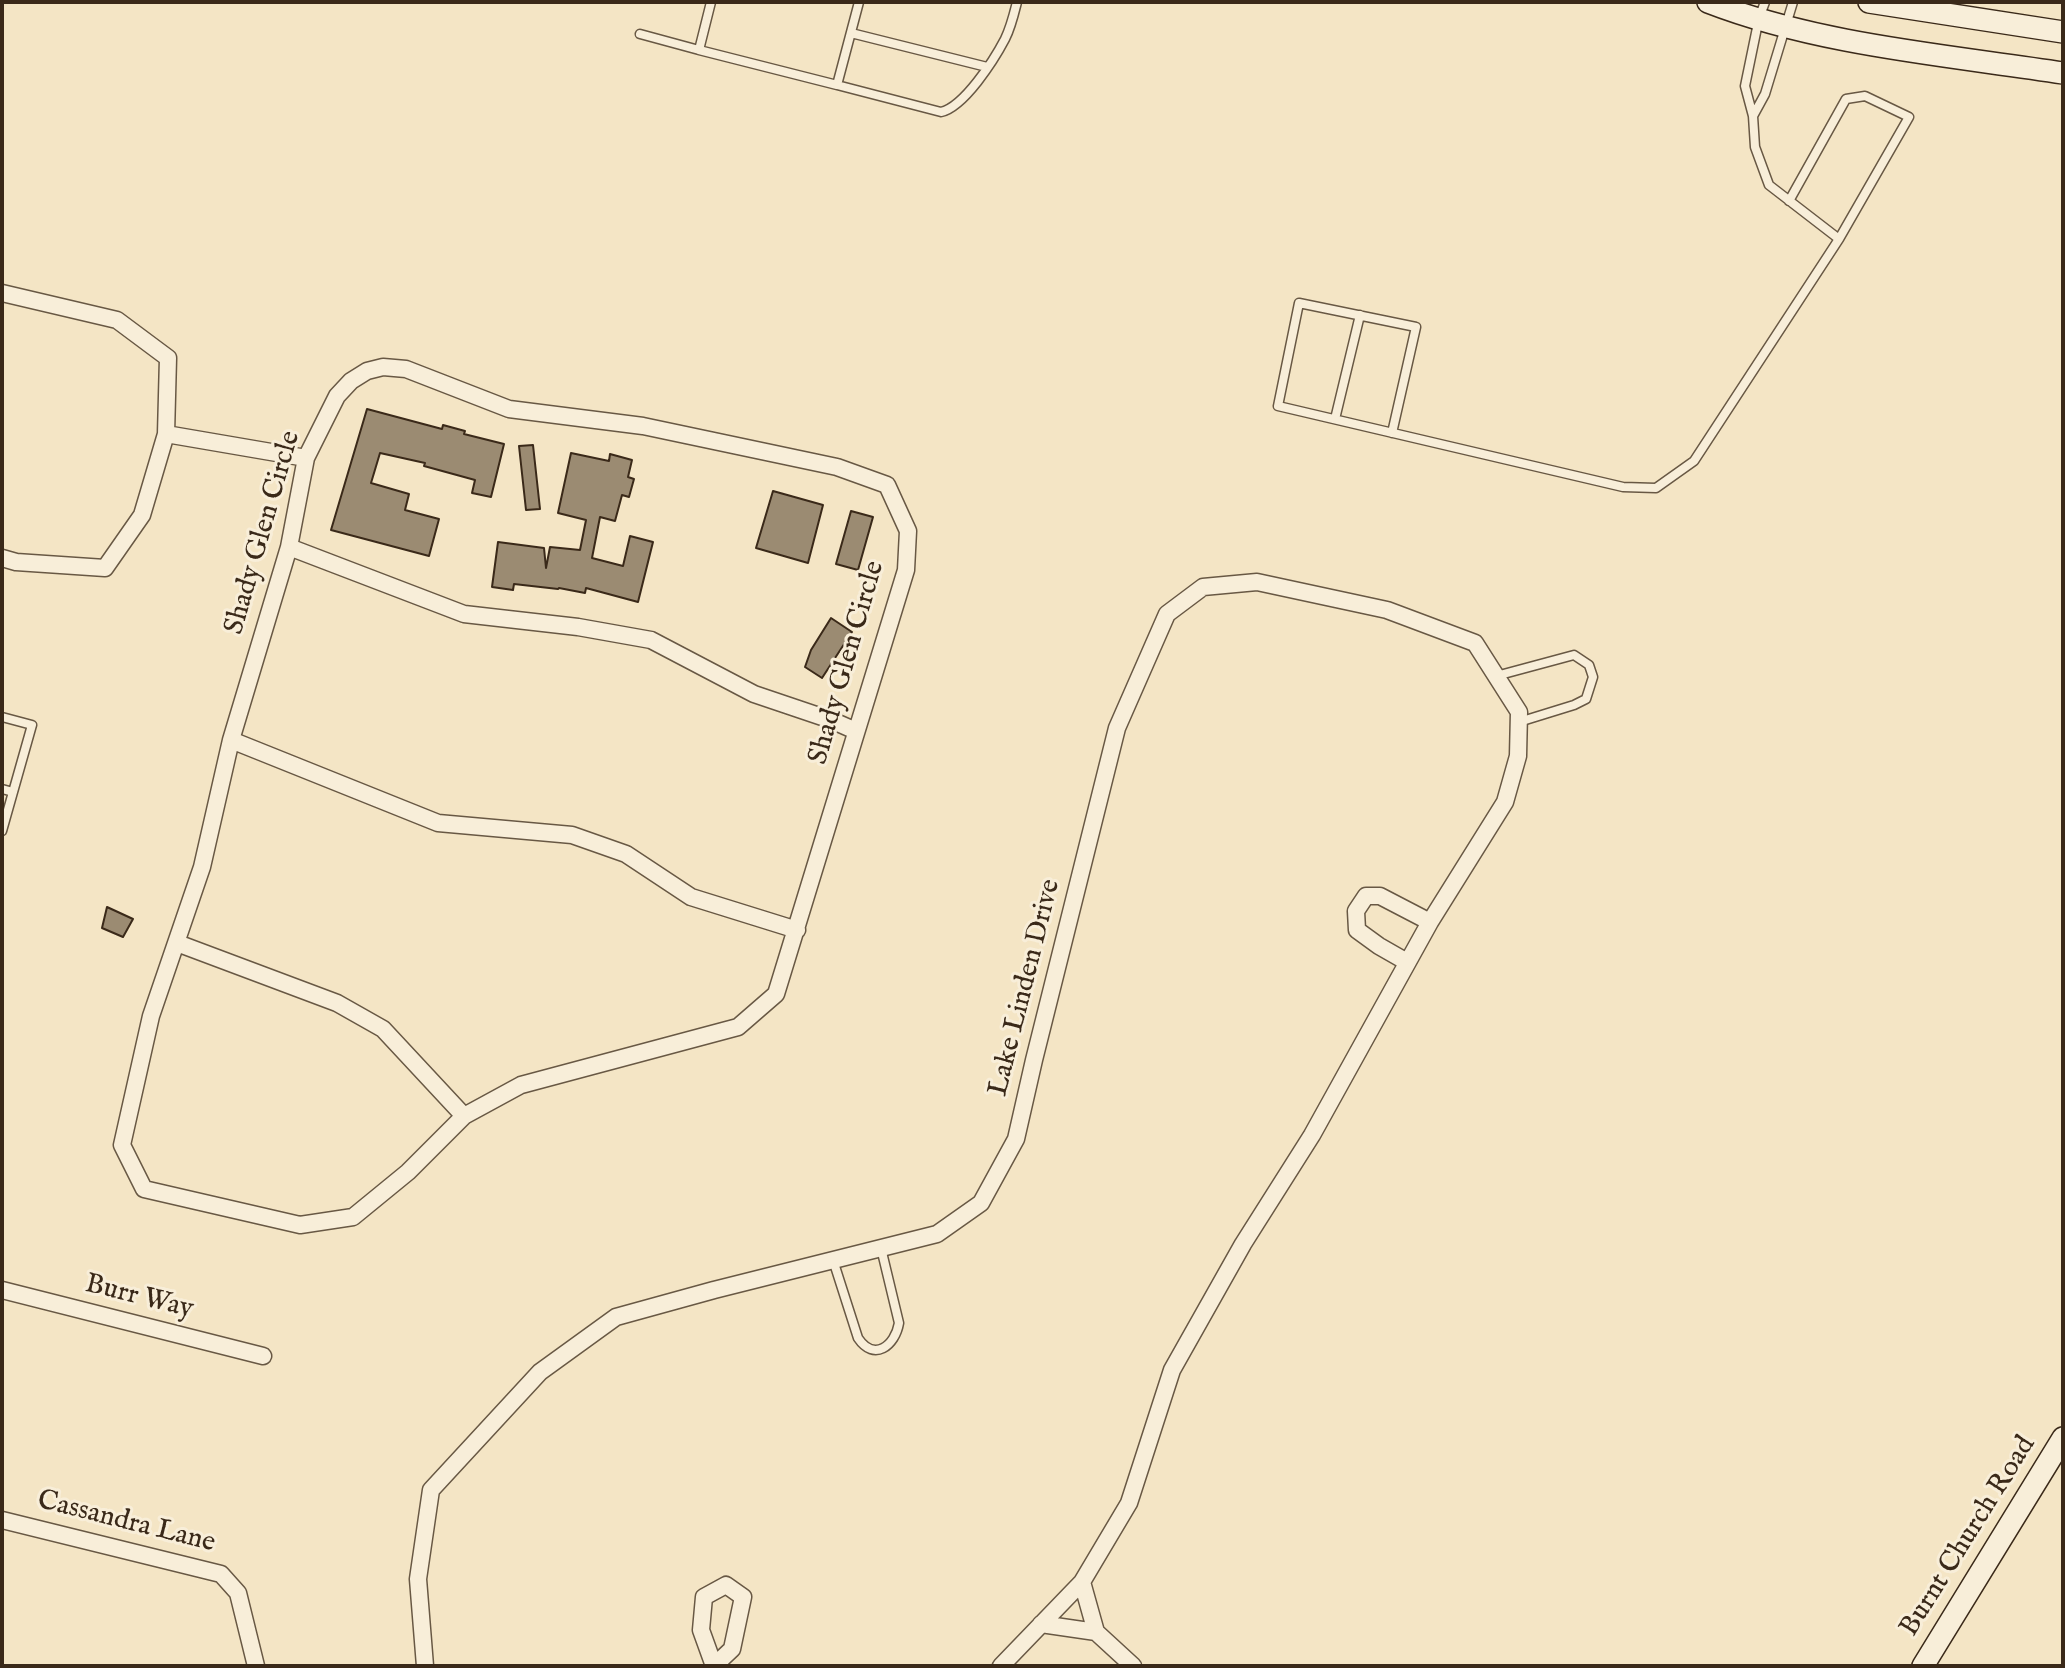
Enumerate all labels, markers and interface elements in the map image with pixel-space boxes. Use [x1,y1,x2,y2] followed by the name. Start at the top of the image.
[219,428,309,638] street label: Shady Glen Circle
[803,558,893,768] street label: Shady Glen Circle
[983,876,1069,1100] street label: Lake Linden Drive
[81,1268,197,1328] street label: Burr Way
[1894,1431,2044,1643] street label: Burnt Church Road
[34,1485,218,1561] street label: Cassandra Lane

